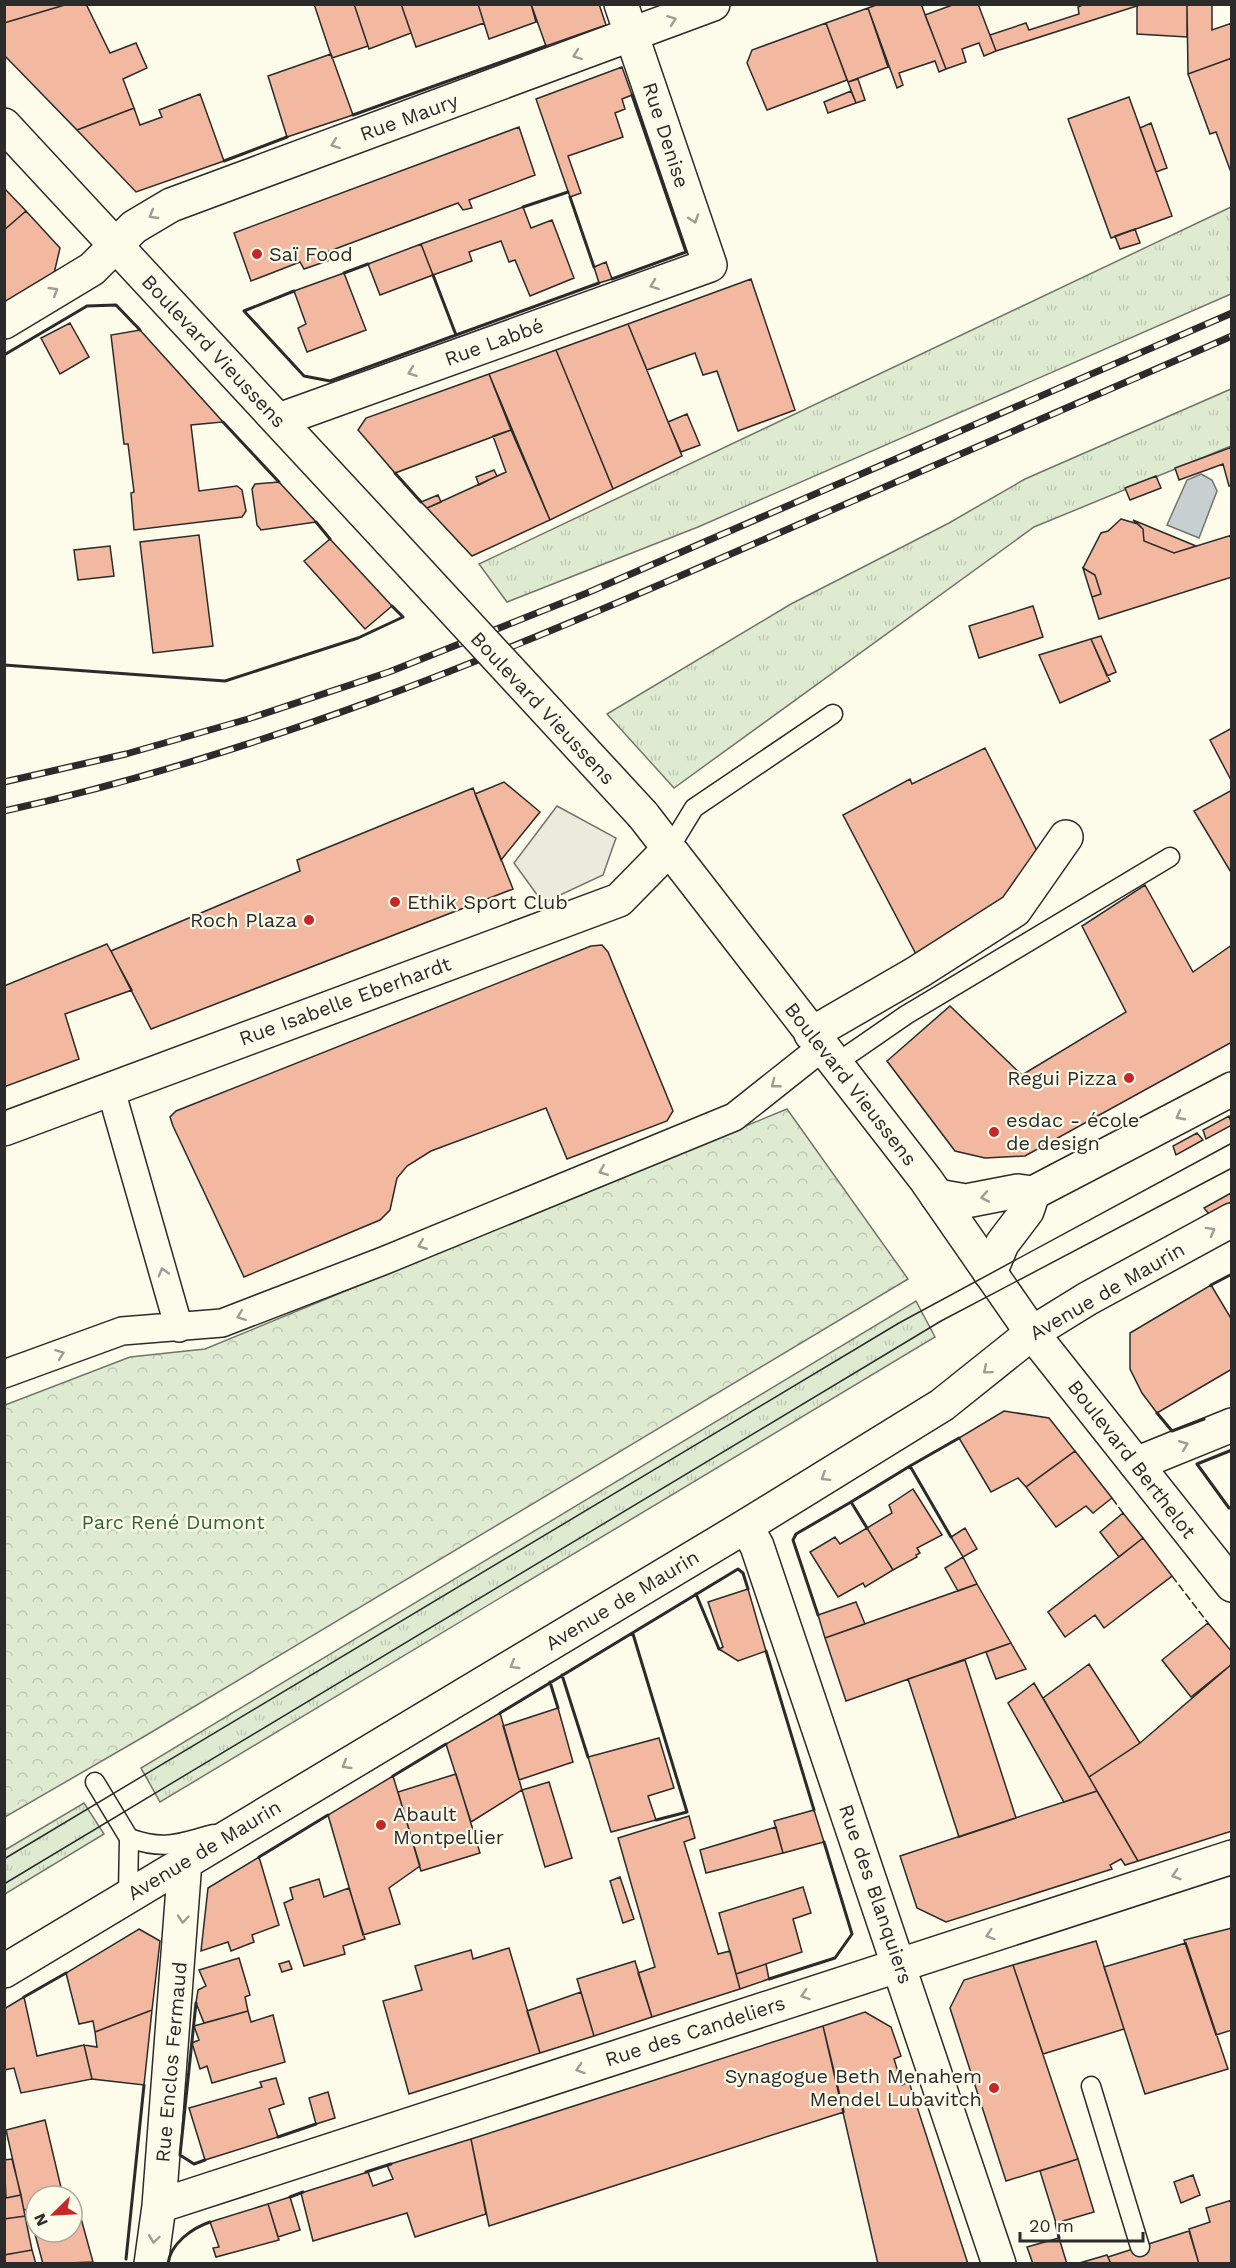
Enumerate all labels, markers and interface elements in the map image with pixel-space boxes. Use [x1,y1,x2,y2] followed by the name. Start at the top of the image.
[666,15,677,27] one-way arrow
[572,48,582,61] one-way arrow
[638,79,694,191] street label: Rue Denise
[357,88,462,146] street label: Rue Maury
[330,137,340,150] one-way arrow
[149,208,159,220] one-way arrow
[687,213,699,224] one-way arrow
[269,242,353,266] place label: Saï Food
[250,247,264,261] marker: Saï Food
[137,270,291,432] street label: Boulevard Vieussens
[650,278,660,291] one-way arrow
[48,287,58,299] one-way arrow
[441,313,547,371] street label: Rue Labbé
[407,365,417,378] one-way arrow
[466,627,620,789] street label: Boulevard Vieussens
[407,890,568,914] place label: Ethik Sport Club
[388,895,402,909] marker: Ethik Sport Club
[190,908,297,932] place label: Roch Plaza
[302,913,316,927] marker: Roch Plaza
[236,951,455,1051] street label: Rue Isabelle Eberhardt
[780,998,922,1170] street label: Boulevard Vieussens
[1007,1066,1117,1090] place label: Regui Pizza
[1122,1071,1136,1085] marker: Regui Pizza
[771,1076,782,1087] one-way arrow
[1006,1108,1139,1155] place label: esdac - école de design
[1175,1109,1186,1120] one-way arrow
[987,1125,1001,1139] marker: esdac - école de design
[598,1164,609,1176] one-way arrow
[980,1190,990,1203] one-way arrow
[1205,1227,1215,1238] one-way arrow
[1025,1237,1189,1345] street label: Avenue de Maurin
[417,1238,428,1250] one-way arrow
[158,1267,170,1278] one-way arrow
[236,1309,247,1321] one-way arrow
[54,1349,65,1362] one-way arrow
[983,1363,994,1374] one-way arrow
[1063,1375,1202,1543] street label: Boulevard Berthelot
[1177,1440,1188,1452] one-way arrow
[821,1470,831,1482] one-way arrow
[81,1510,265,1534] park label: Parc René Dumont
[541,1545,703,1655] street label: Avenue de Maurin
[510,1657,520,1669] one-way arrow
[342,1757,352,1769] one-way arrow
[123,1795,285,1905] street label: Avenue de Maurin
[834,1801,918,1987] street label: Rue des Blanquiers
[393,1802,504,1849] place label: Abault Montpellier
[374,1818,388,1832] marker: Abault Montpellier
[1171,1868,1182,1880] one-way arrow
[177,1914,190,1923] one-way arrow
[985,1928,996,1940] one-way arrow
[150,1961,192,2163] street label: Rue Enclos Fermaud
[800,1988,811,2000] one-way arrow
[602,1991,788,2071] street label: Rue des Candeliers
[575,2061,586,2074] one-way arrow
[725,2064,982,2111] place label: Synagogue Beth Menahem Mendel Lubavitch
[987,2081,1001,2095] marker: Synagogue Beth Menahem Mendel Lubavitch
[24,2184,84,2244] north arrow
[1020,2205,1143,2243] scale bar
[30,2211,52,2229] text: N
[1029,2215,1074,2236] text: 20 m
[149,2234,161,2243] one-way arrow

